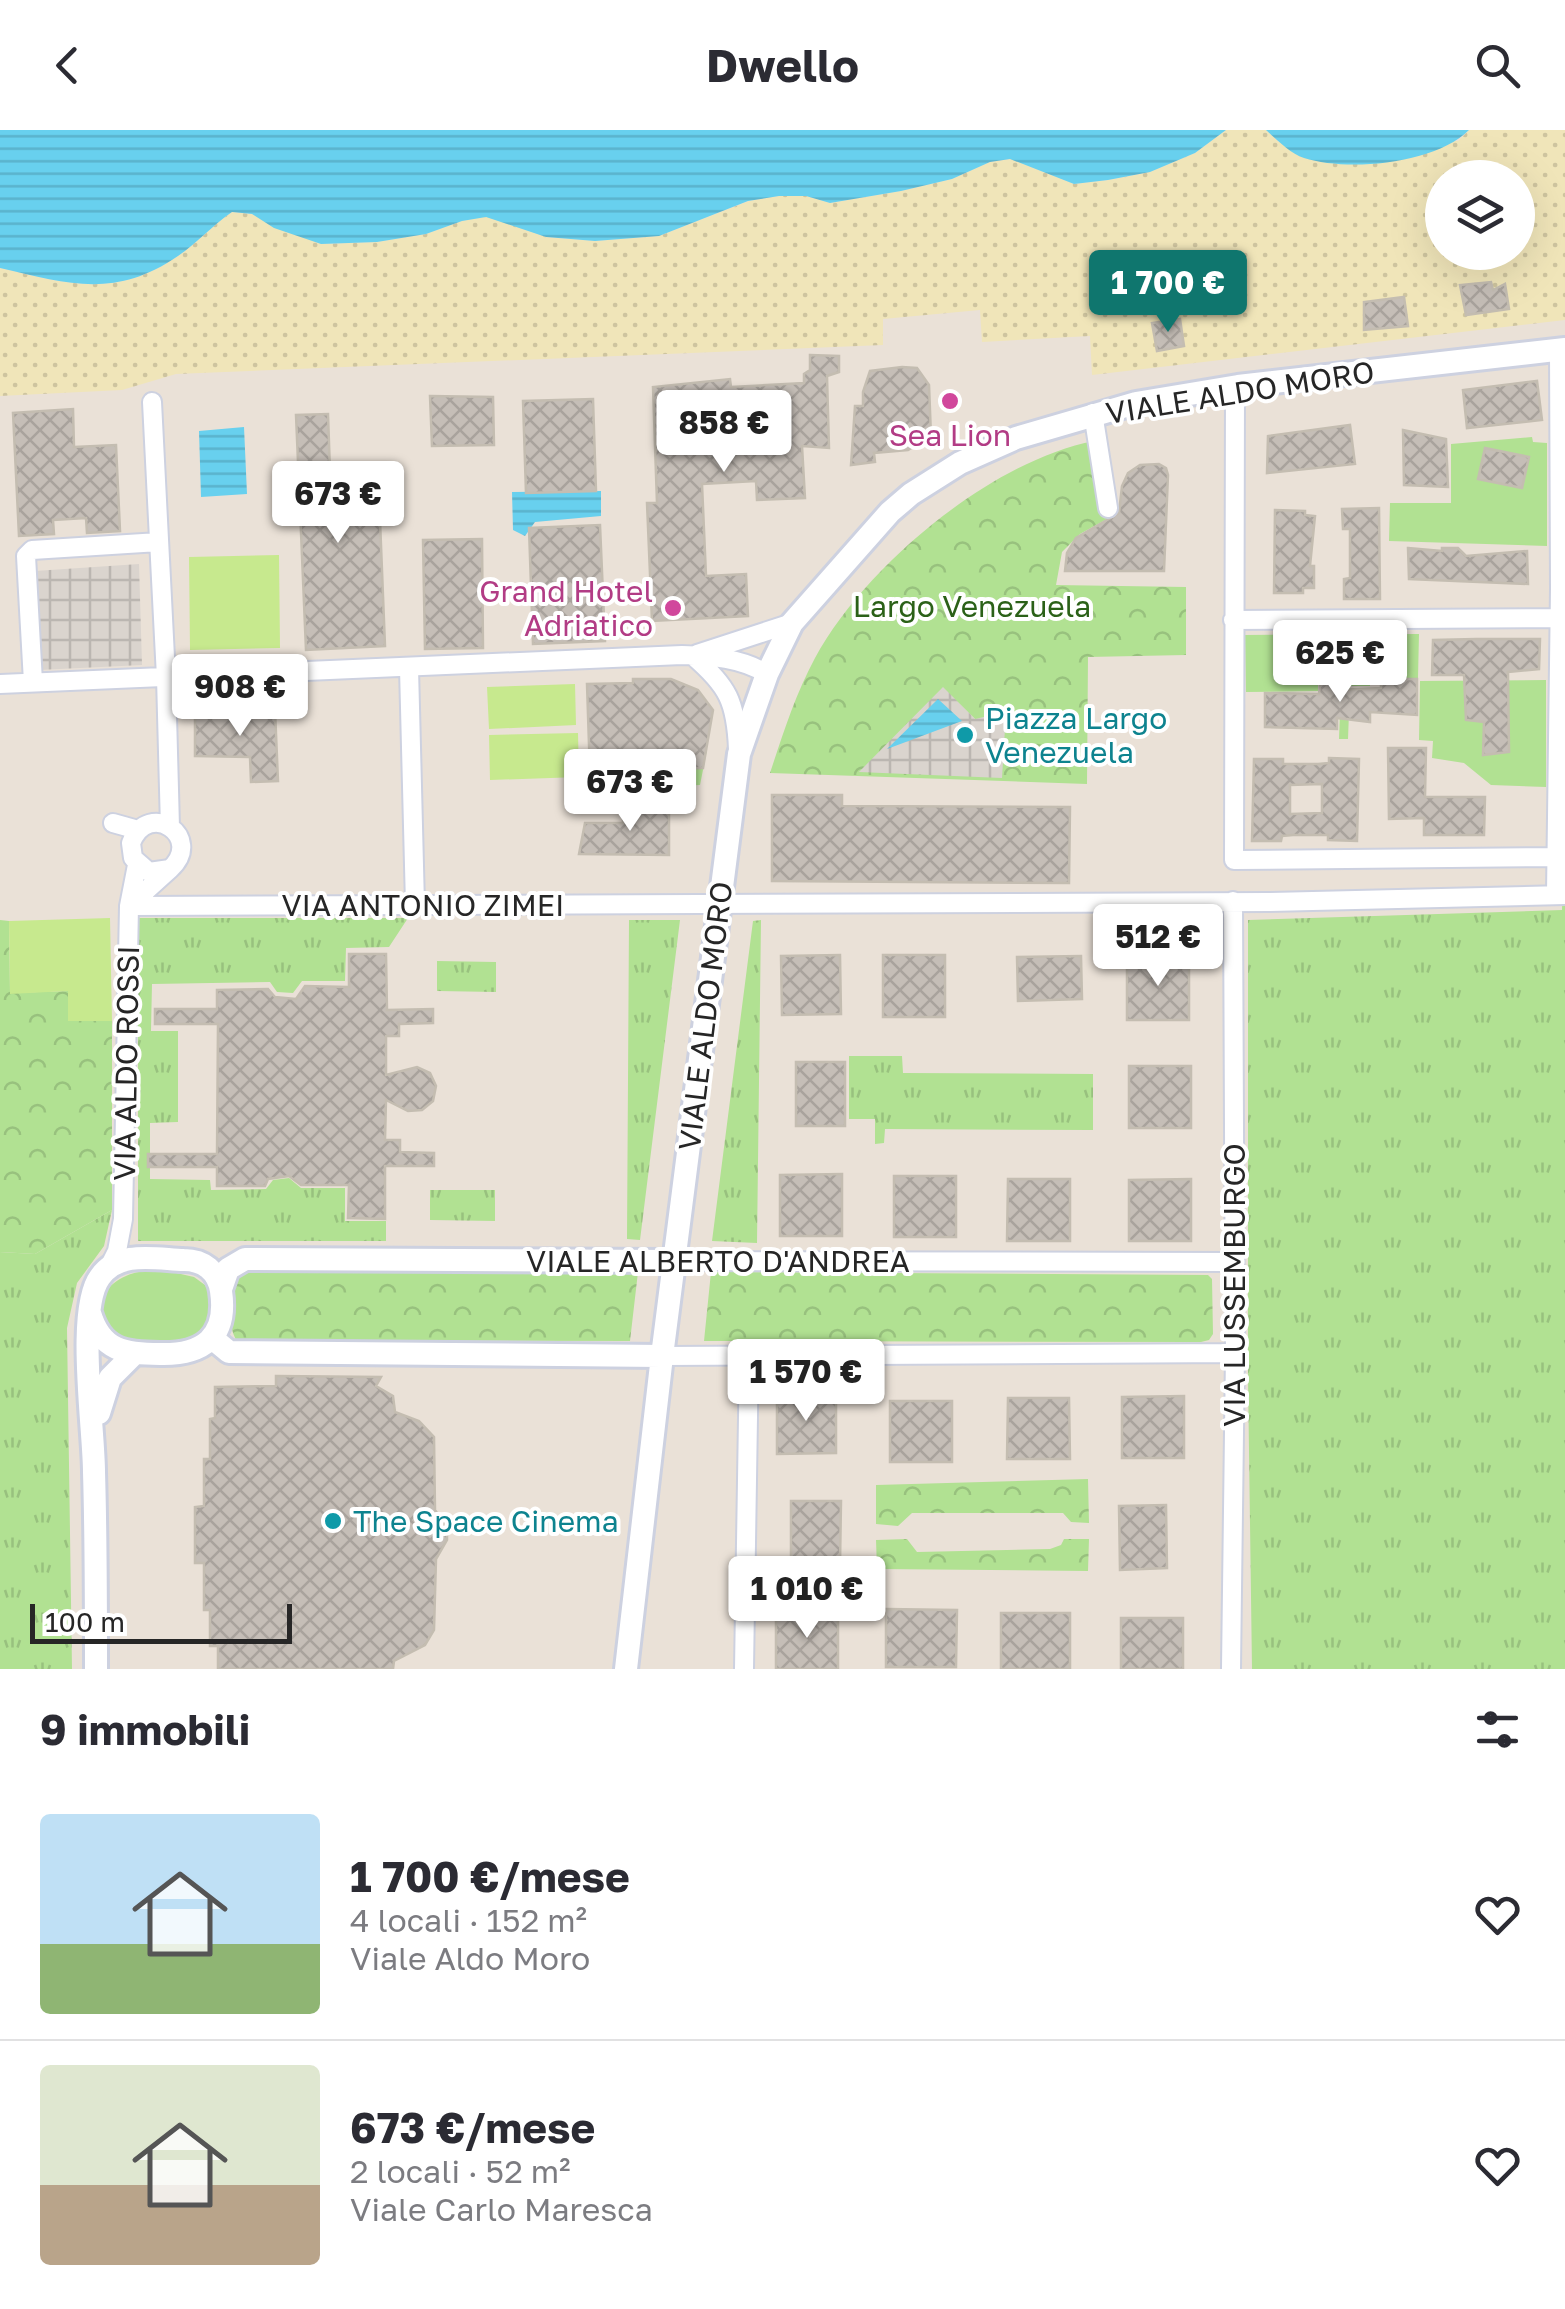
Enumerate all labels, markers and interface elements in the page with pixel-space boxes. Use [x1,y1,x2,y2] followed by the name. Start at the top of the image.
[40,38,95,93] icon: back
[706,38,859,92] text: Dwello
[1470,38,1525,93] icon: search
[1425,160,1535,270] map controls
[1425,160,1535,270] button: layers
[1076,250,1260,335] pin: 1 700 €
[1111,263,1225,301] text: 1 700 €
[1103,353,1377,431] street label: VIALE ALDO MORO
[654,390,794,475] pin: 858 €
[939,390,961,412] marker: Sea Lion
[678,403,770,441] text: 858 €
[889,417,1011,453] place label: Sea Lion
[268,461,408,546] pin: 673 €
[294,474,382,512] text: 673 €
[479,573,653,643] place label: Grand Hotel Adriatico
[853,588,1091,624] park label: Largo Venezuela
[662,597,684,619] marker: Grand Hotel Adriatico
[1270,620,1410,705] pin: 625 €
[1295,633,1385,671] text: 625 €
[170,654,310,739] pin: 908 €
[194,667,286,705] text: 908 €
[985,700,1167,770] place label: Piazza Largo Venezuela
[954,724,976,746] marker: Piazza Largo Venezuela
[560,749,700,834] pin: 673 €
[586,762,674,800] text: 673 €
[671,879,739,1153] street label: VIALE ALDO MORO
[281,887,565,923] street label: VIA ANTONIO ZIMEI
[1088,904,1228,989] pin: 512 €
[1115,917,1201,955] text: 512 €
[106,945,146,1181] street label: VIA ALDO ROSSI
[1216,1143,1252,1427] street label: VIA LUSSEMBURGO
[526,1243,910,1279] street label: VIALE ALBERTO D'ANDREA
[714,1339,898,1424] pin: 1 570 €
[750,1352,862,1390] text: 1 570 €
[353,1503,619,1539] place label: The Space Cinema
[322,1510,344,1532] marker: The Space Cinema
[715,1556,899,1641] pin: 1 010 €
[750,1569,864,1607] text: 1 010 €
[30,1599,292,1644] scale bar
[45,1605,125,1638] text: 100 m
[1470,1702,1525,1757] icon: filters
[40,1704,250,1754] text: 9 immobili
[350,1851,630,1901] text: 1 700 €/mese
[120,1854,240,1974] icon: home
[1470,1887,1525,1942] icon: heart
[350,1901,587,1939] text: 4 locali · 152 m²
[350,1939,590,1977] text: Viale Aldo Moro
[350,2102,595,2152] text: 673 €/mese
[120,2105,240,2225] icon: home
[1470,2138,1525,2193] icon: heart
[350,2152,571,2190] text: 2 locali · 52 m²
[350,2190,653,2228] text: Viale Carlo Maresca

